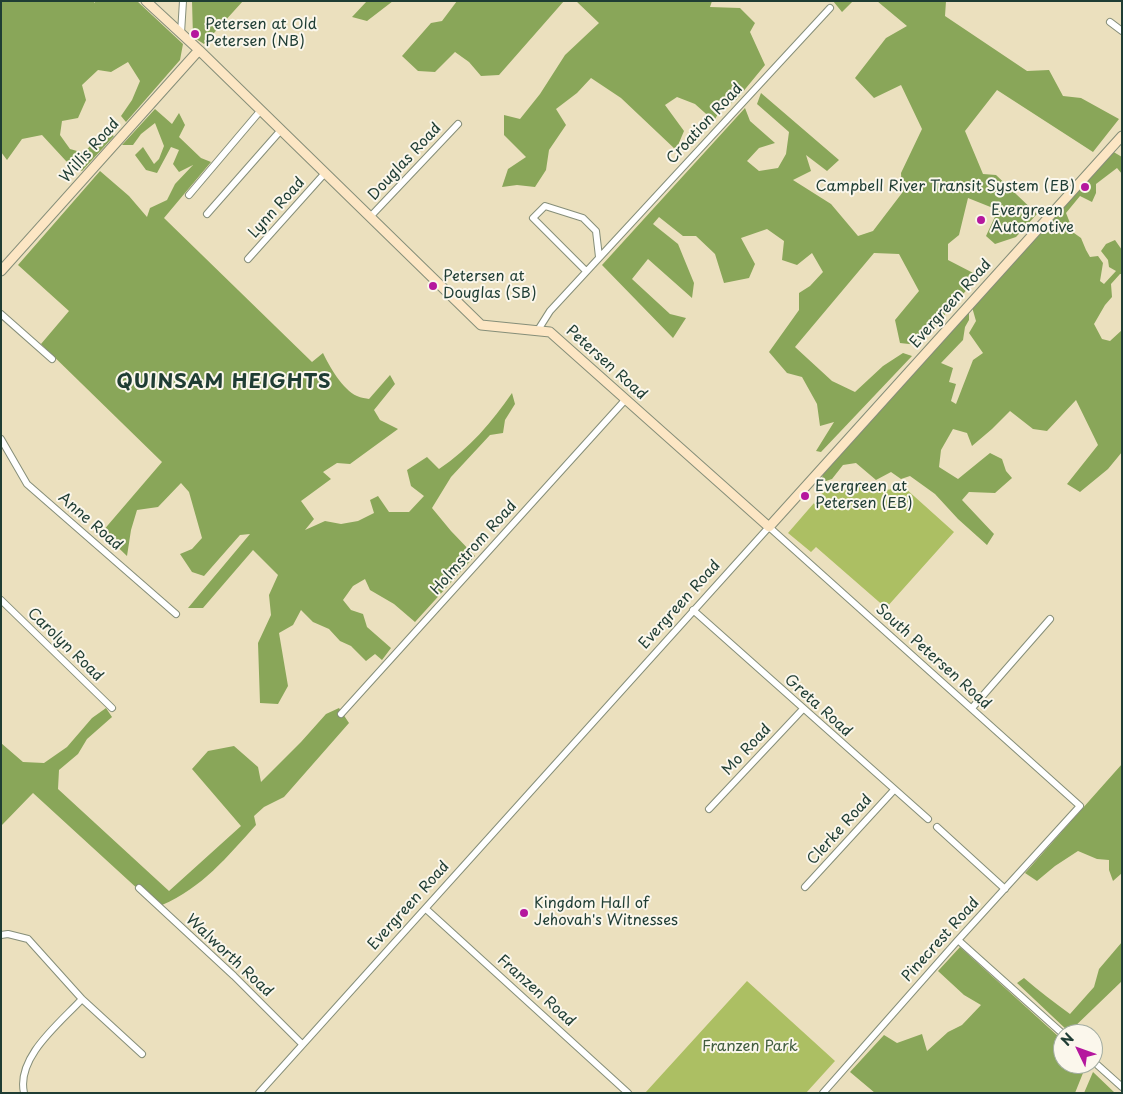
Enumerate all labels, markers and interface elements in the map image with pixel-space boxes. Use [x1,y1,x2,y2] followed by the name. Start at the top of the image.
[205,16,317,51] place label: Petersen at Old Petersen (NB)
[189,28,201,40] marker: Petersen at Old Petersen (NB)
[663,80,747,168] street label: Croation Road
[57,115,123,187] street label: Willis Road
[365,120,445,204] street label: Douglas Road
[245,174,309,242] street label: Lynn Road
[816,178,1075,196] place label: Campbell River Transit System (EB)
[1079,181,1091,193] marker: Campbell River Transit System (EB)
[991,202,1074,237] place label: Evergreen Automotive
[975,214,987,226] marker: Evergreen Automotive
[906,256,996,352] street label: Evergreen Road
[443,268,537,303] place label: Petersen at Douglas (SB)
[427,280,439,292] marker: Petersen at Douglas (SB)
[562,322,650,404] street label: Petersen Road
[116,370,332,394] district label: QUINSAM HEIGHTS
[815,478,913,513] place label: Evergreen at Petersen (EB)
[54,489,126,555] street label: Anne Road
[799,490,811,502] marker: Evergreen at Petersen (EB)
[427,497,521,599] street label: Holmstrom Road
[635,557,725,653] street label: Evergreen Road
[872,601,994,713] street label: South Petersen Road
[23,604,107,686] street label: Carolyn Road
[781,671,855,741] street label: Greta Road
[719,721,775,779] street label: Mo Road
[804,791,876,869] street label: Clerke Road
[364,858,454,954] street label: Evergreen Road
[899,894,983,986] street label: Pinecrest Road
[534,895,678,930] place label: Kingdom Hall of Jehovah's Witnesses
[518,907,530,919] marker: Kingdom Hall of Jehovah's Witnesses
[182,911,276,1001] street label: Walworth Road
[493,951,579,1031] street label: Franzen Road
[1053,1024,1103,1074] north arrow
[1056,1028,1079,1050] text: N
[702,1038,798,1056] park label: Franzen Park

